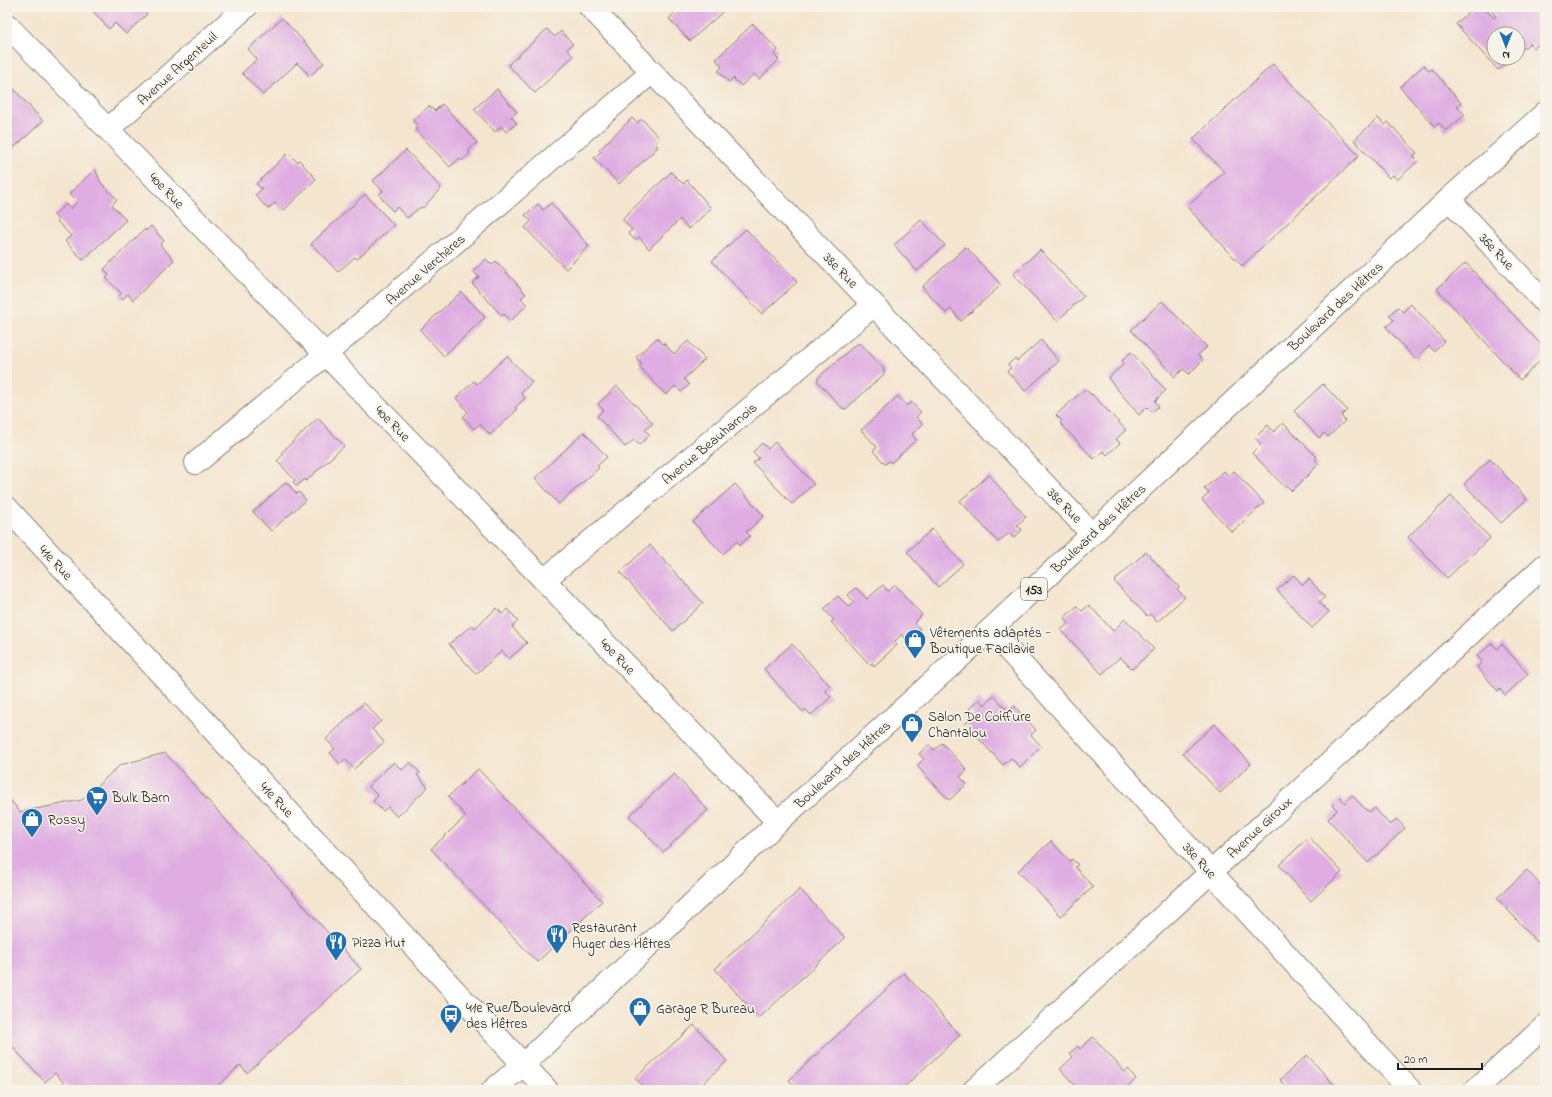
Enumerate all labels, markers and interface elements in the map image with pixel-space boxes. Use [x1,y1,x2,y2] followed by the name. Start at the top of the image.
[1486,26,1526,66] north arrow
[133,27,223,112] street label: Avenue Argenteuil
[1502,47,1510,63] text: N
[143,168,189,215] street label: 40e Rue
[1473,229,1519,276] street label: 36e Rue
[382,230,470,311] street label: Avenue Verchères
[818,248,863,294] street label: 38e Rue
[1283,257,1388,358] street label: Boulevard des Hêtres
[658,398,762,490] street label: Avenue Beauharnois
[369,401,415,448] street label: 40e Rue
[1046,479,1151,580] street label: Boulevard des Hêtres
[1042,483,1087,529] street label: 38e Rue
[33,541,77,586] street label: 41e Rue
[1021,578,1047,600] road number: 153
[929,623,1051,660] place label: Vêtements adaptés - Boutique Facilavie
[902,627,928,660] shop icon: Vêtements adaptés - Boutique Facilavie
[594,634,640,681] street label: 40e Rue
[928,707,1031,744] place label: Salon De Coiffure Chantalou
[899,711,925,744] shop icon: Salon De Coiffure Chantalou
[789,716,896,815] street label: Boulevard des Hêtres
[254,778,298,823] street label: 41e Rue
[84,784,110,817] supermarket icon: Bulk Barn
[111,788,170,809] place label: Bulk Barn
[1223,792,1297,864] street label: Avenue Giroux
[19,806,45,839] shop icon: Rossy
[48,810,85,832] place label: Rossy
[1177,838,1221,884] street label: 38e Rue
[572,918,671,956] place label: Restaurant Auger des Hêtres
[544,922,570,955] restaurant icon: Restaurant Auger des Hêtres
[323,929,349,962] restaurant icon: Pizza Hut
[352,933,406,954] place label: Pizza Hut
[627,995,653,1028] shop icon: Garage R Bureau
[466,998,571,1035] place label: 41e Rue/Boulevard des Hêtres
[656,999,755,1021] place label: Garage R Bureau
[438,1002,464,1035] bus stop icon: 41e Rue/Boulevard des Hêtres
[1398,1045,1482,1071] scale bar
[1404,1051,1427,1069] text: 20 m

